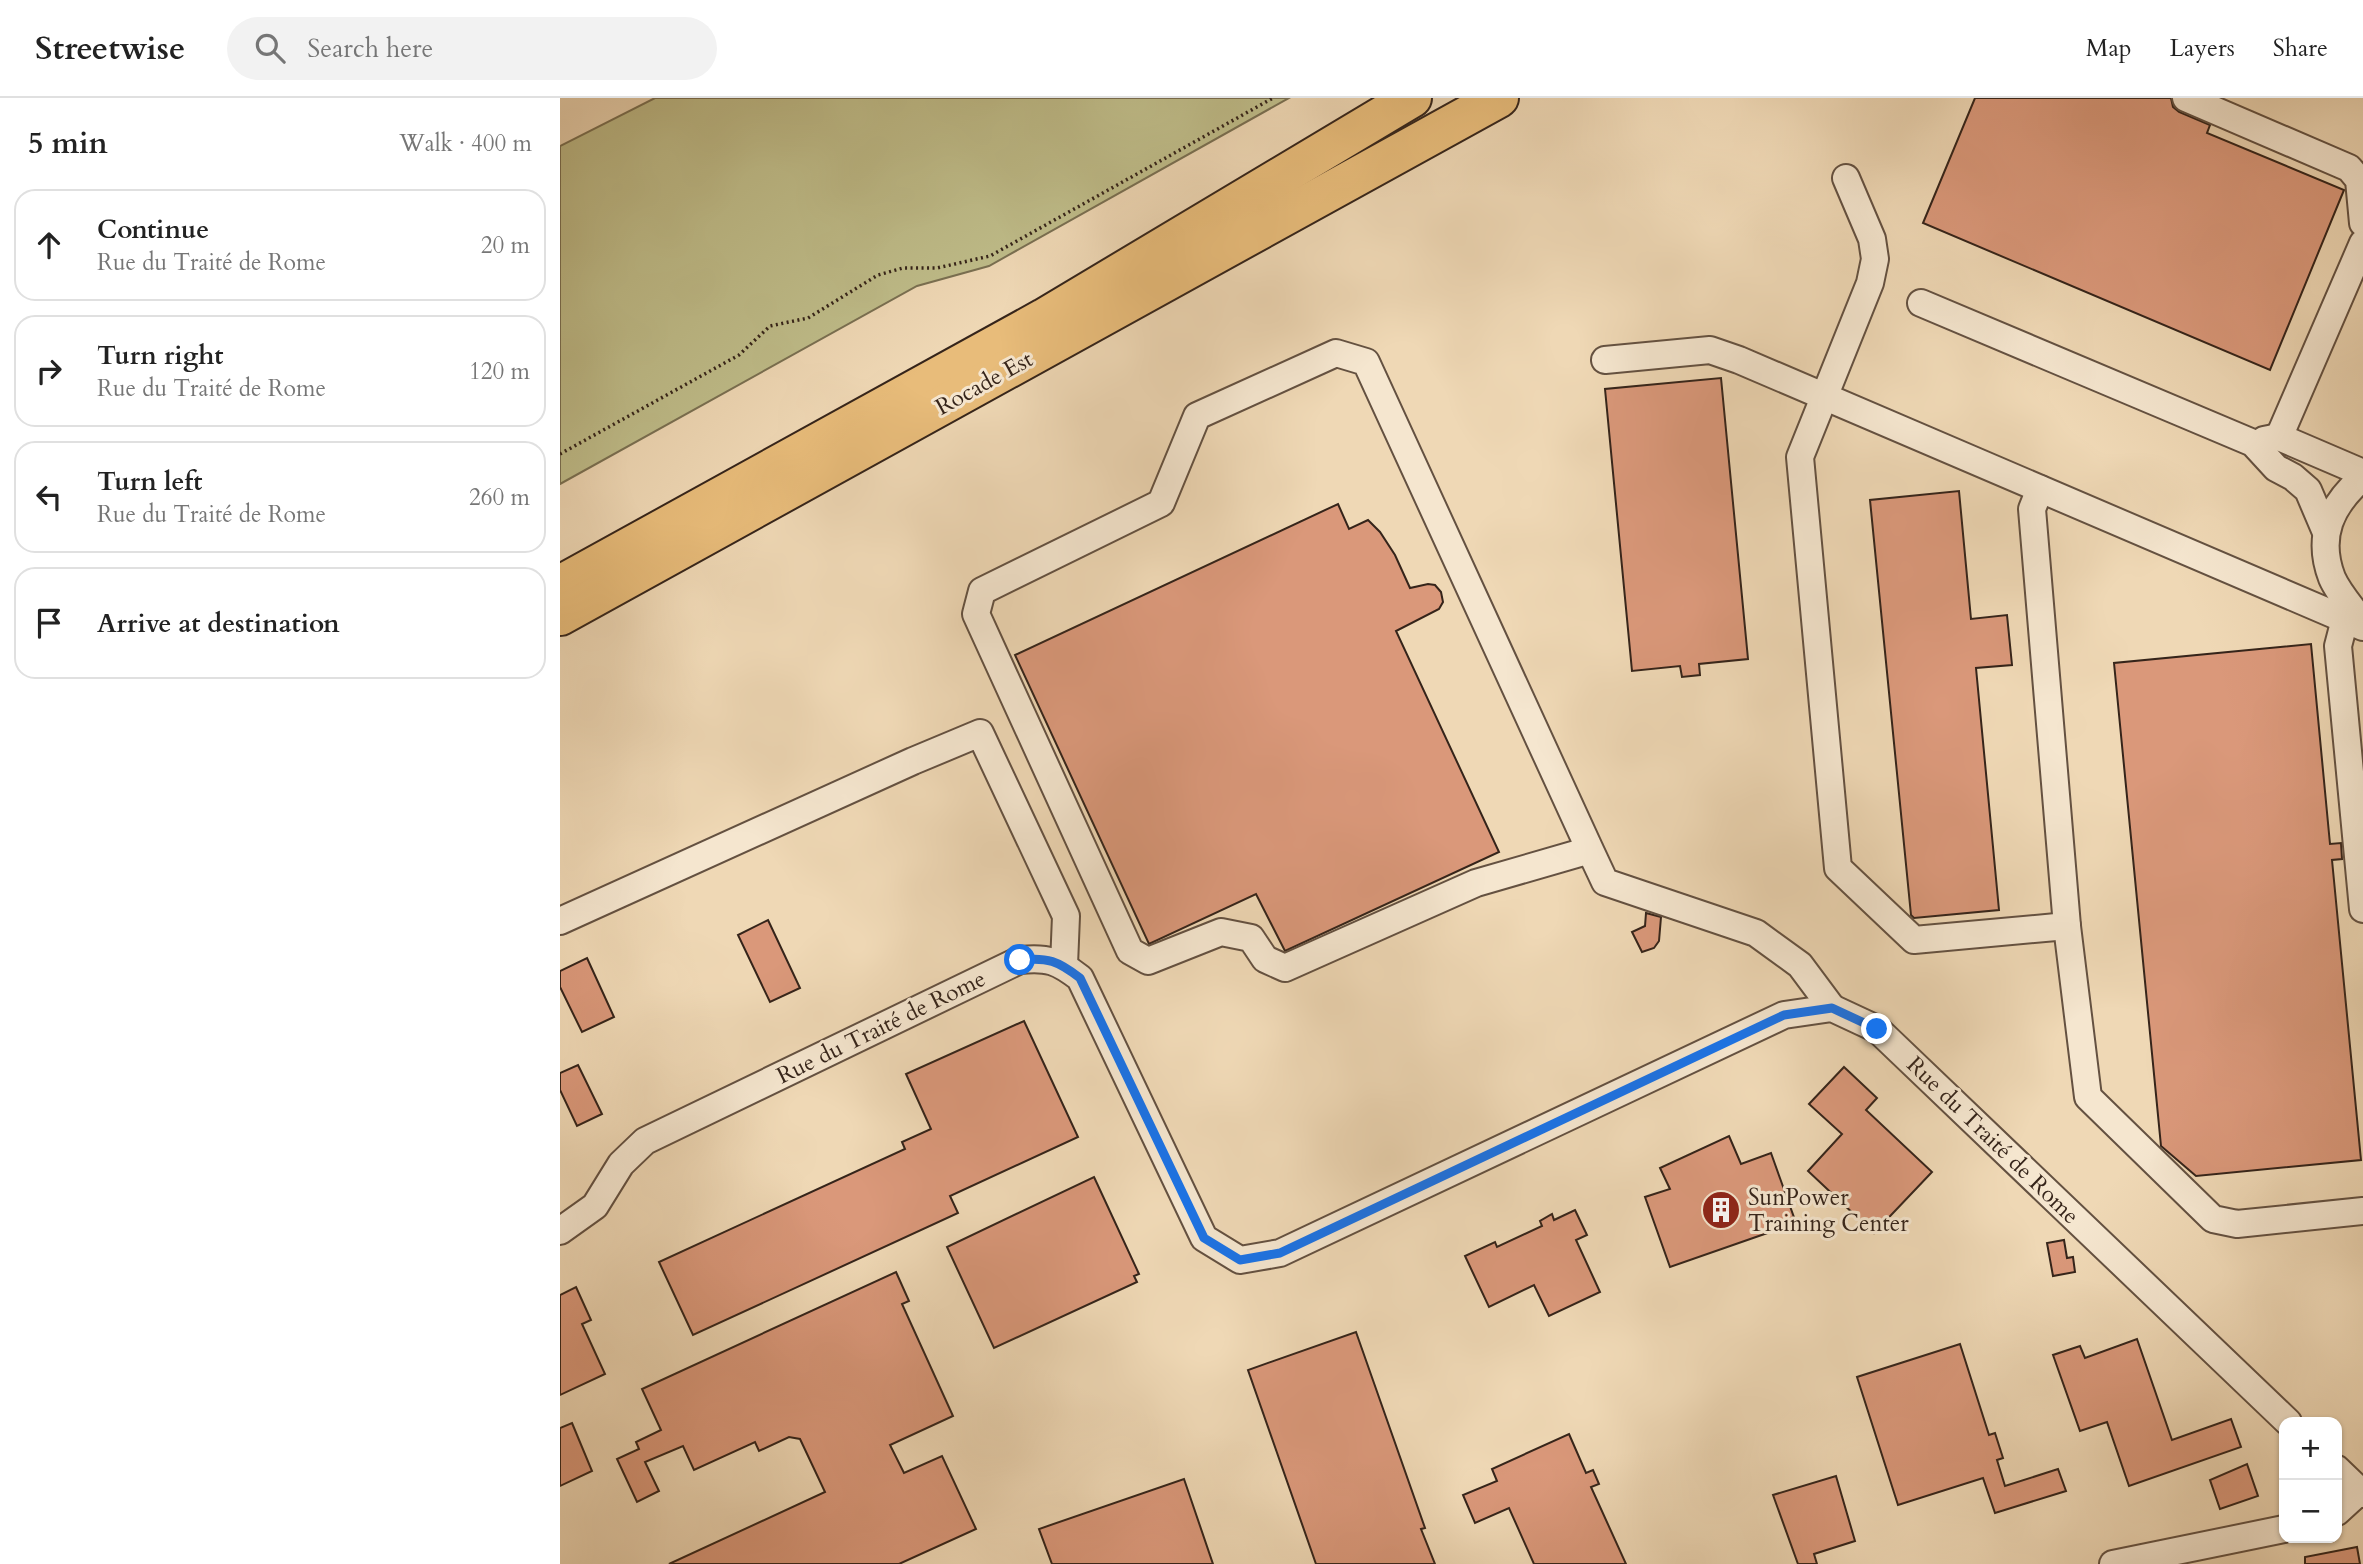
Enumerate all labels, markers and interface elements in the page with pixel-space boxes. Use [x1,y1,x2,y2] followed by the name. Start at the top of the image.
[227,17,717,80] search box
[35,26,185,71] text: Streetwise
[251,29,289,67] icon: search
[307,31,433,66] text: Search here
[2086,32,2132,65] text: Map
[2170,32,2235,65] text: Layers
[2273,32,2328,65] text: Share
[28,123,108,164] text: 5 min
[399,128,532,159] text: Walk · 400 m
[97,212,209,247] text: Continue
[30,226,68,264] icon: ahead
[481,230,530,261] text: 20 m
[97,247,326,278] text: Rue du Traité de Rome
[97,338,224,373] text: Turn right
[930,344,1038,422] street label: Rocade Est
[30,352,68,390] icon: right
[469,356,530,387] text: 120 m
[97,373,326,404] text: Rue du Traité de Rome
[97,464,202,499] text: Turn left
[30,478,68,516] icon: left
[469,482,530,513] text: 260 m
[97,499,326,530] text: Rue du Traité de Rome
[30,604,68,642] icon: arrive
[97,606,340,641] text: Arrive at destination
[1004,944,1035,975] route start
[771,963,991,1091] street label: Rue du Traité de Rome
[1861,1013,1892,1044] route end
[1900,1049,2086,1231] street label: Rue du Traité de Rome
[1748,1182,1909,1239] place label: SunPower Training Center
[1700,1189,1742,1231] building icon: SunPower Training Center
[2279,1417,2342,1543] map controls
[2279,1417,2342,1480] button: +
[2279,1480,2342,1543] button: −

